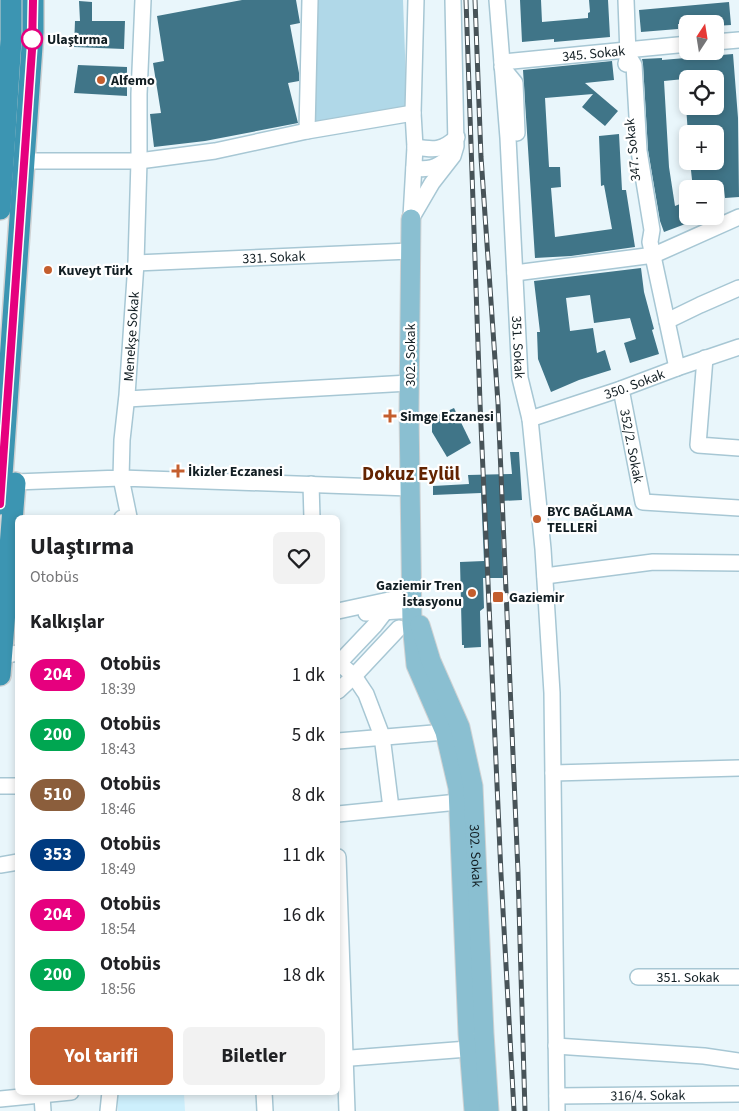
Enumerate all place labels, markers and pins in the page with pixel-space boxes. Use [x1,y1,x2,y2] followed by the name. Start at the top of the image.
[21,28,43,50] marker: Ulaştırma
[47,30,108,50] place label: Ulaştırma
[110,71,155,91] place label: Alfemo
[95,74,107,86] marker: Alfemo
[58,261,133,281] place label: Kuveyt Türk
[42,264,54,276] marker: Kuveyt Türk
[400,407,494,427] place label: Simge Eczanesi
[384,410,396,422] marker: Simge Eczanesi
[188,462,283,482] place label: İkizler Eczanesi
[172,465,184,477] marker: İkizler Eczanesi
[547,502,633,538] place label: BYC BAĞLAMA TELLERİ
[531,513,543,525] marker: BYC BAĞLAMA TELLERİ
[376,576,462,612] place label: Gaziemir Tren İstasyonu
[466,587,478,599] marker: Gaziemir Tren İstasyonu
[509,588,565,608] place label: Gaziemir
[491,590,505,604] marker: Gaziemir

